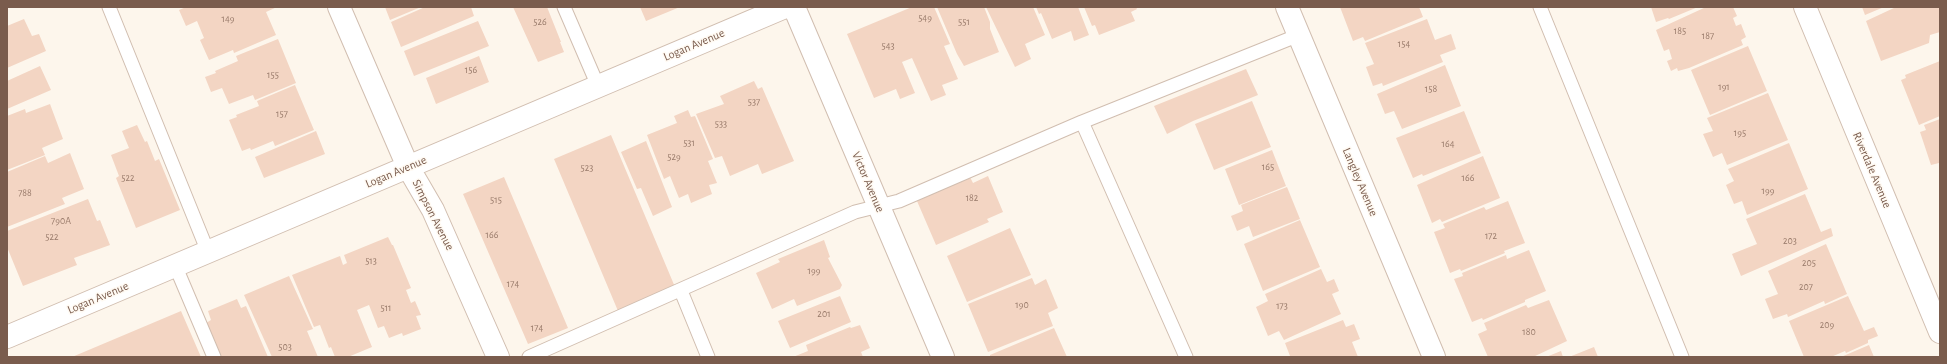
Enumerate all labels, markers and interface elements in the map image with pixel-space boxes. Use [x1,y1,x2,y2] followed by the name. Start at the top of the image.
[918,12,932,24] house number: 549
[222,13,234,25] house number: 149
[533,16,547,28] house number: 526
[958,16,970,28] house number: 551
[1674,25,1686,37] house number: 185
[661,26,727,64] street label: Logan Avenue
[1702,30,1714,42] house number: 187
[1398,38,1410,50] house number: 154
[881,40,895,52] house number: 543
[465,64,477,76] house number: 156
[267,69,279,81] house number: 155
[1718,81,1730,93] house number: 191
[1425,83,1437,95] house number: 158
[748,96,760,108] house number: 537
[276,108,288,120] house number: 157
[715,118,727,130] house number: 533
[1734,127,1746,139] house number: 195
[1850,130,1894,210] street label: Riverdale Avenue
[683,137,695,149] house number: 531
[1442,138,1454,150] house number: 164
[1339,146,1381,218] street label: Langley Avenue
[849,149,887,215] street label: Victor Avenue
[667,151,681,163] house number: 529
[363,153,429,191] street label: Logan Avenue
[1262,161,1274,173] house number: 165
[581,162,593,174] house number: 523
[121,172,135,184] house number: 522
[1462,172,1474,184] house number: 166
[409,177,457,253] street label: Simpson Avenue
[1762,185,1774,197] house number: 199
[18,187,32,199] house number: 788
[966,192,978,204] house number: 182
[490,194,502,206] house number: 515
[51,215,71,227] house number: 790A
[486,229,498,241] house number: 166
[1485,230,1497,242] house number: 172
[45,231,59,243] house number: 522
[1783,235,1797,247] house number: 203
[365,255,377,267] house number: 513
[1802,257,1816,269] house number: 205
[808,265,820,277] house number: 199
[507,278,519,290] house number: 174
[65,279,131,317] street label: Logan Avenue
[1799,281,1813,293] house number: 207
[1015,299,1029,311] house number: 190
[1276,300,1288,312] house number: 173
[380,302,392,314] house number: 511
[817,308,831,320] house number: 201
[1820,319,1834,331] house number: 209
[531,322,543,334] house number: 174
[1522,326,1536,338] house number: 180
[278,341,292,353] house number: 503

